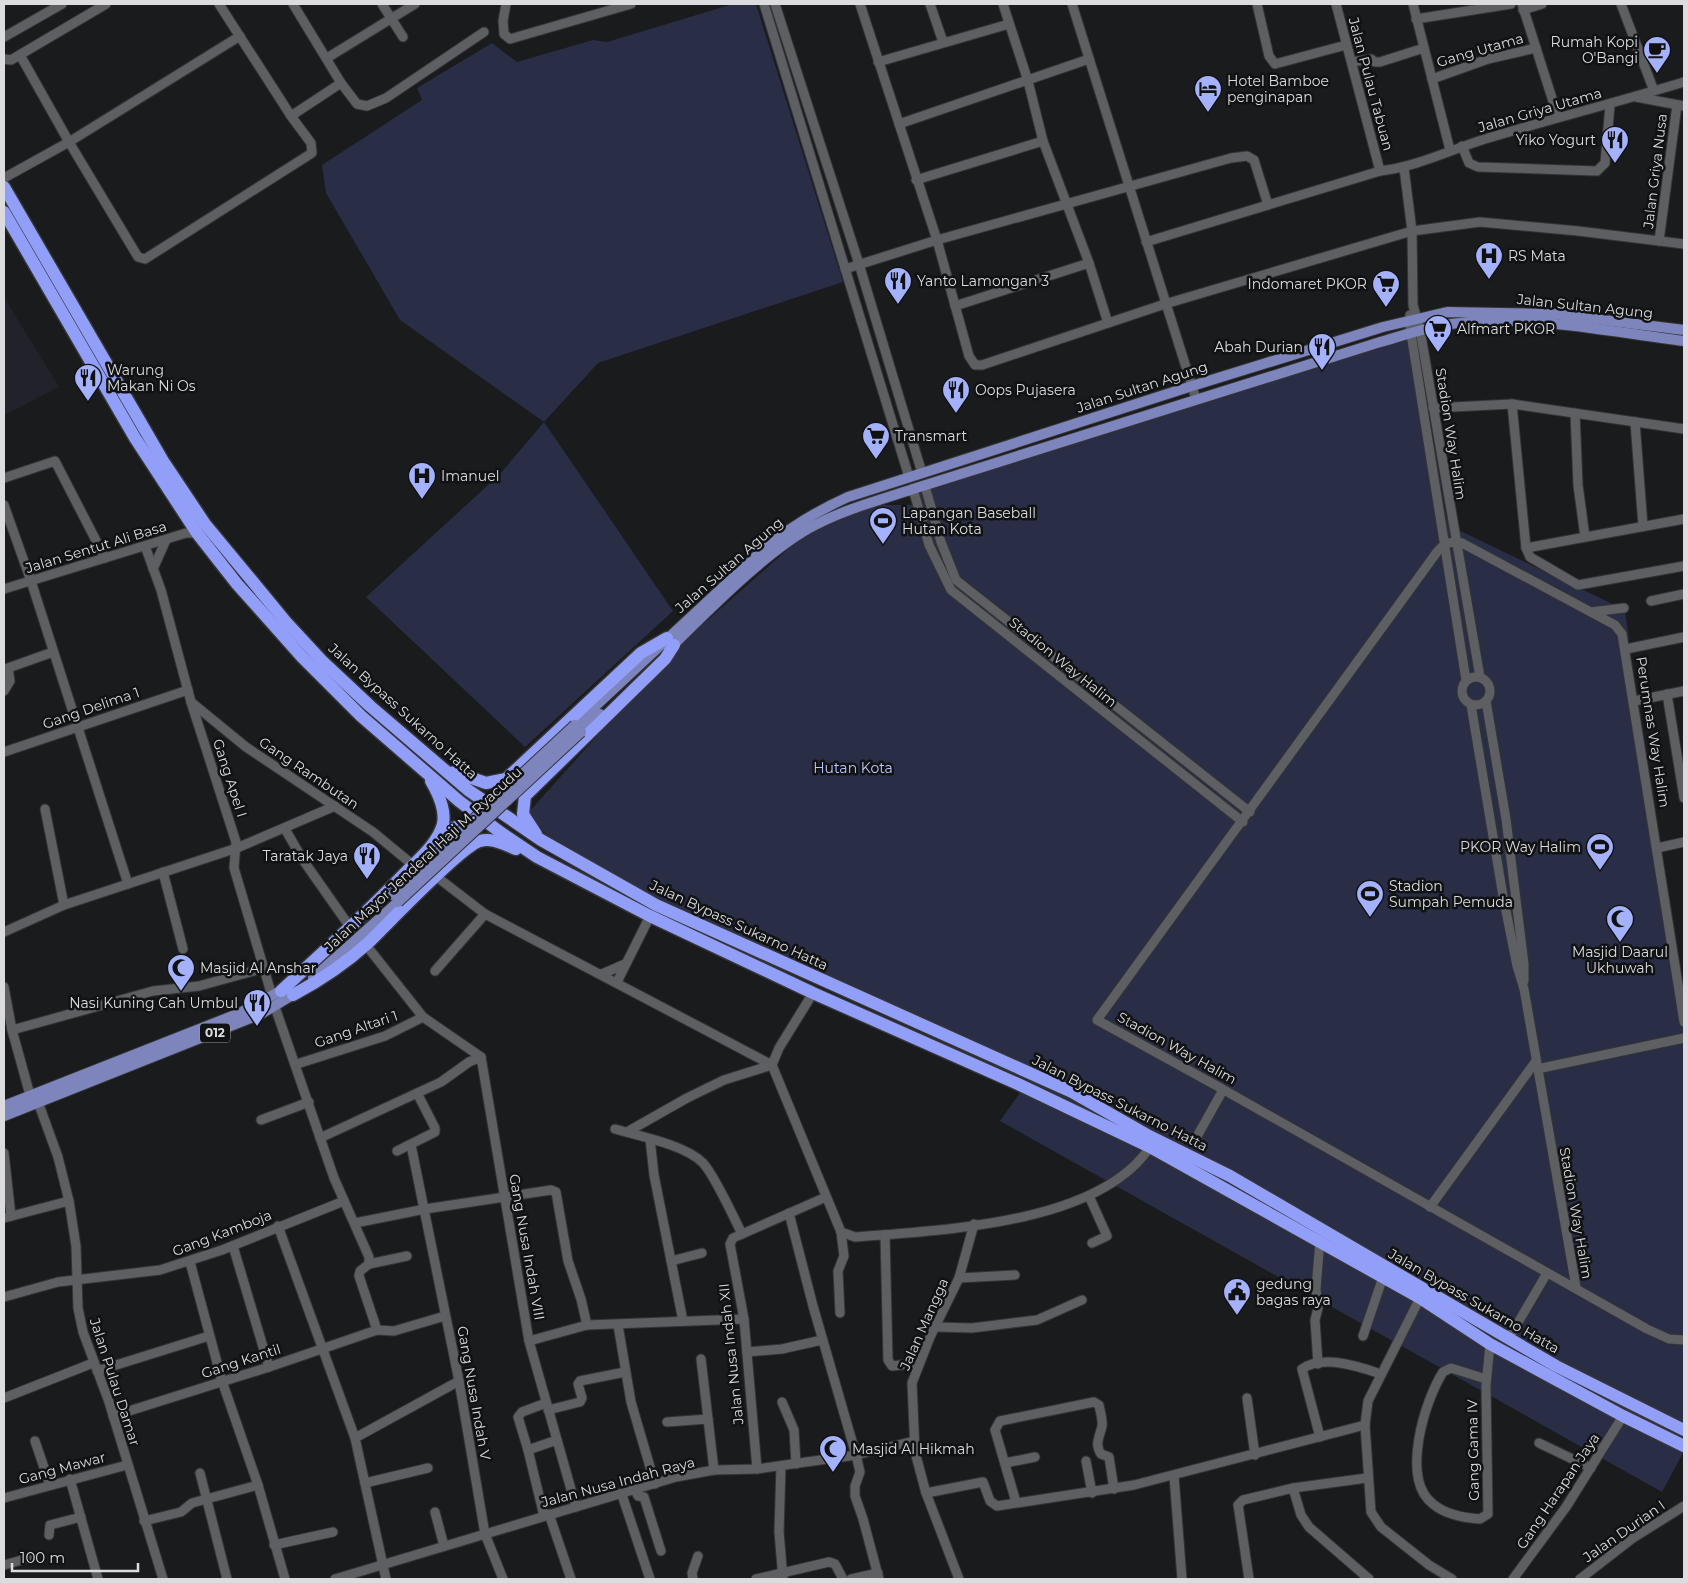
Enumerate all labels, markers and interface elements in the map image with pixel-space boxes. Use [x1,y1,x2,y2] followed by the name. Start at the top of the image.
[1344,14,1397,153] street label: Jalan Pulau Tabuan
[1434,29,1526,71] street label: Gang Utama
[1551,33,1638,67] place label: Rumah Kopi O'Bangi
[1642,35,1672,74] cafe icon: Rumah Kopi O'Bangi
[1227,72,1329,106] place label: Hotel Bamboe penginapan
[1193,74,1223,113] hotel icon: Hotel Bamboe penginapan
[1475,84,1604,137] street label: Jalan Griya Utama
[1639,113,1671,230] street label: Jalan Griya Nusa
[1600,125,1630,164] restaurant icon: Yiko Yogurt
[1516,131,1596,149] place label: Yiko Yogurt
[1474,241,1504,280] hospital icon: RS Mata
[1508,247,1566,265] place label: RS Mata
[883,266,913,305] restaurant icon: Yanto Lamongan 3
[1371,269,1401,308] supermarket icon: Indomaret PKOR
[917,272,1049,290] place label: Yanto Lamongan 3
[1247,275,1367,293] place label: Indomaret PKOR
[1515,290,1654,322] street label: Jalan Sultan Agung
[1423,314,1453,353] supermarket icon: Alfmart PKOR
[1457,320,1555,338] place label: Alfmart PKOR
[1307,332,1337,371] restaurant icon: Abah Durian
[1214,338,1303,356] place label: Abah Durian
[1073,357,1210,417] street label: Jalan Sultan Agung
[107,361,196,395] place label: Warung Makan Ni Os
[73,363,103,402] restaurant icon: Warung Makan Ni Os
[1432,367,1470,501] street label: Stadion Way Halim
[941,375,971,414] restaurant icon: Oops Pujasera
[975,381,1076,399] place label: Oops Pujasera
[861,421,891,460] supermarket icon: Transmart
[895,427,967,445] place label: Transmart
[407,461,437,500] hospital icon: Imanuel
[441,467,499,485] place label: Imanuel
[902,504,1036,538] place label: Lapangan Baseball Hutan Kota
[868,506,898,545] sports icon: Lapangan Baseball Hutan Kota
[671,513,787,617] street label: Jalan Sultan Agung
[22,517,169,577] street label: Jalan Sentut Ali Basa
[1005,613,1121,711] street label: Stadion Way Halim
[324,639,481,783] street label: Jalan Bypass Sukarno Hatta
[1632,655,1674,809] street label: Perumnas Way Halim
[40,683,142,733] street label: Gang Delima 1
[255,733,363,813] street label: Gang Rambutan
[209,736,251,820] street label: Gang Apel I
[813,759,893,777] park label: Hutan Kota
[320,763,526,956] street label: Jalan Mayor Jenderal Haji M. Ryacudu
[1585,832,1615,871] sports icon: PKOR Way Halim
[1460,838,1581,856] place label: PKOR Way Halim
[352,841,382,880] restaurant icon: Taratak Jaya
[263,847,348,865] place label: Taratak Jaya
[646,875,831,974] street label: Jalan Bypass Sukarno Hatta
[1389,877,1513,911] place label: Stadion Sumpah Pemuda
[1355,879,1385,918] sports icon: Stadion Sumpah Pemuda
[1605,904,1635,943] mosque icon: Masjid Daarul Ukhuwah
[1572,943,1668,977] place label: Masjid Daarul Ukhuwah
[166,953,196,992] mosque icon: Masjid Al Anshar
[200,959,317,977] place label: Masjid Al Anshar
[242,988,272,1027] restaurant icon: Nasi Kuning Cah Umbul
[69,994,238,1012] place label: Nasi Kuning Cah Umbul
[312,1006,400,1052] street label: Gang Altari 1
[1114,1008,1240,1088] street label: Stadion Way Halim
[200,1024,230,1042] road number: 012
[1028,1050,1211,1155] street label: Jalan Bypass Sukarno Hatta
[1556,1146,1596,1280] street label: Stadion Way Halim
[505,1172,549,1322] street label: Gang Nusa Indah VIII
[170,1206,274,1260] street label: Gang Kamboja
[1384,1244,1563,1357] street label: Jalan Bypass Sukarno Hatta
[895,1275,952,1374] street label: Jalan Mangga
[1256,1275,1331,1309] place label: gedung bagas raya
[1222,1277,1252,1316] public building icon: gedung bagas raya
[715,1282,747,1427] street label: Jalan Nusa Indah XII
[85,1315,144,1449] street label: Jalan Pulau Damar
[453,1325,495,1462] street label: Gang Nusa Indah V
[199,1340,283,1382] street label: Gang Kantil
[1463,1399,1483,1501] street label: Gang Gama IV
[1512,1430,1604,1552] street label: Gang Harapan Jaya
[818,1434,848,1473] mosque icon: Masjid Al Hikmah
[852,1440,975,1458] place label: Masjid Al Hikmah
[17,1448,108,1488] street label: Gang Mawar
[538,1453,697,1511] street label: Jalan Nusa Indah Raya
[1579,1496,1669,1567] street label: Jalan Durian I
[12,1540,139,1572] scale bar
[20,1548,65,1567] text: 100 m

